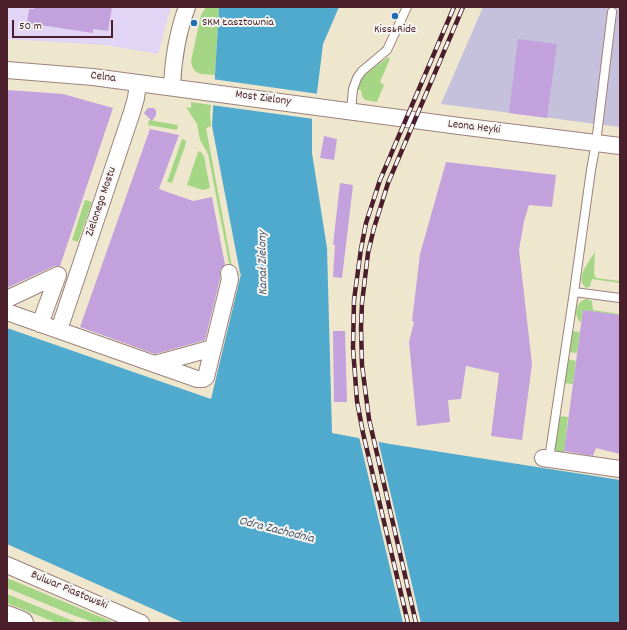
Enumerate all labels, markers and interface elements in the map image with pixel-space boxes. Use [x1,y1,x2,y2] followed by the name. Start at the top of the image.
[390,11,400,21] marker: Kiss&Ride
[14,12,115,38] scale bar
[202,16,274,30] place label: SKM Łasztownia
[19,18,42,35] text: 50 m
[189,18,199,28] marker: SKM Łasztownia
[374,23,416,37] place label: Kiss&Ride
[90,69,116,87] street label: Celna
[234,88,292,110] street label: Most Zielony
[447,118,501,138] street label: Leona Heyki
[83,166,121,238] street label: Zielonego Mostu
[256,231,272,295] water label: Kanał Zielony
[237,514,315,548] water label: Odra Zachodnia
[28,568,110,614] street label: Bulwar Piastowski

